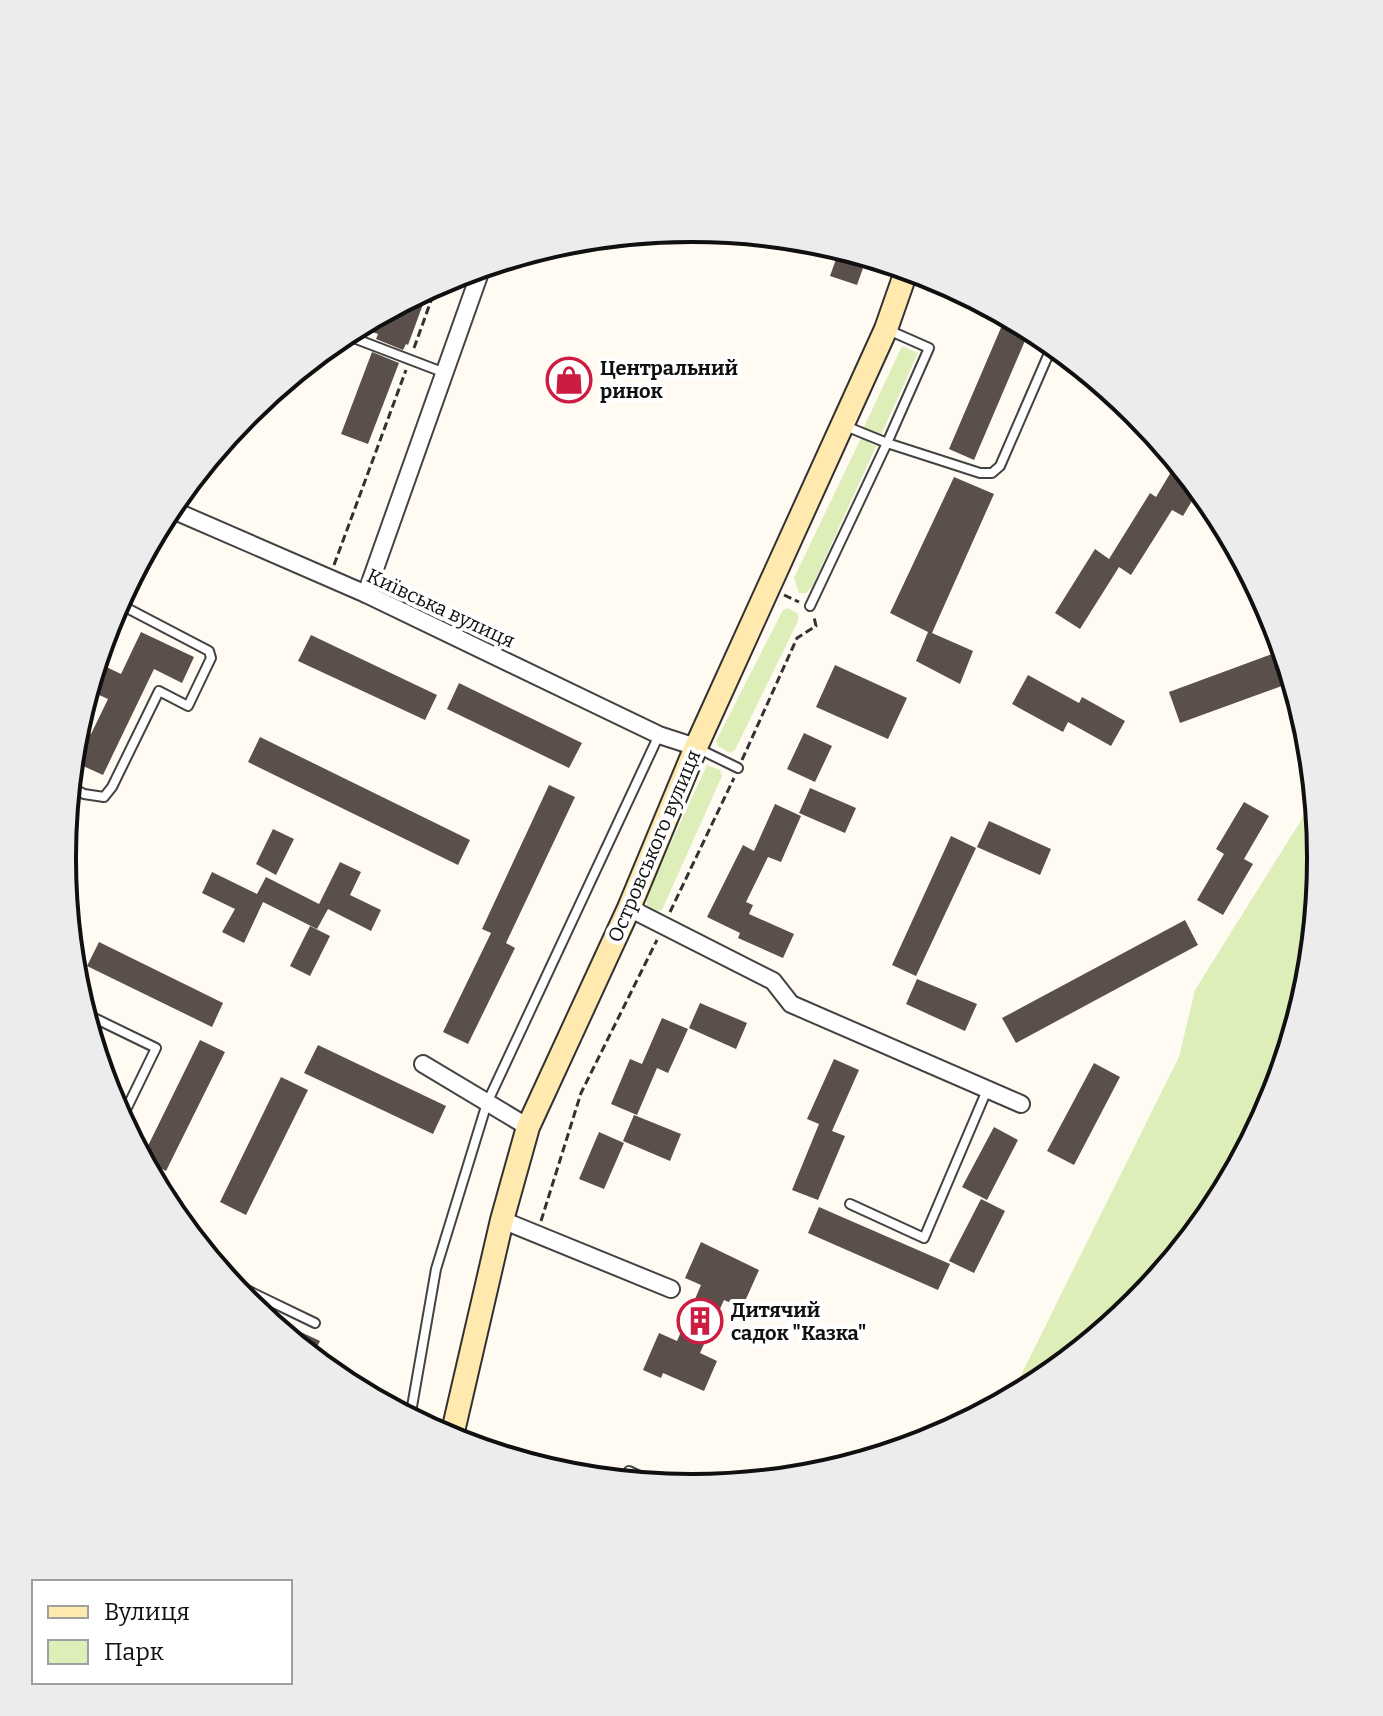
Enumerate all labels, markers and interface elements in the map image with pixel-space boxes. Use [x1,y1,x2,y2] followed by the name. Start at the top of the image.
[545,356,593,404] shop icon: Центральний ринок
[600,356,738,403] place label: Центральний ринок
[363,563,519,653] street label: Київська вулиця
[603,746,705,946] street label: Островського вулиця
[676,1297,724,1345] building icon: Дитячий садок "Казка"
[731,1298,866,1345] place label: Дитячий садок "Казка"
[32,1580,292,1684] legend
[104,1598,190,1626] text: Вулиця
[104,1638,164,1666] text: Парк

